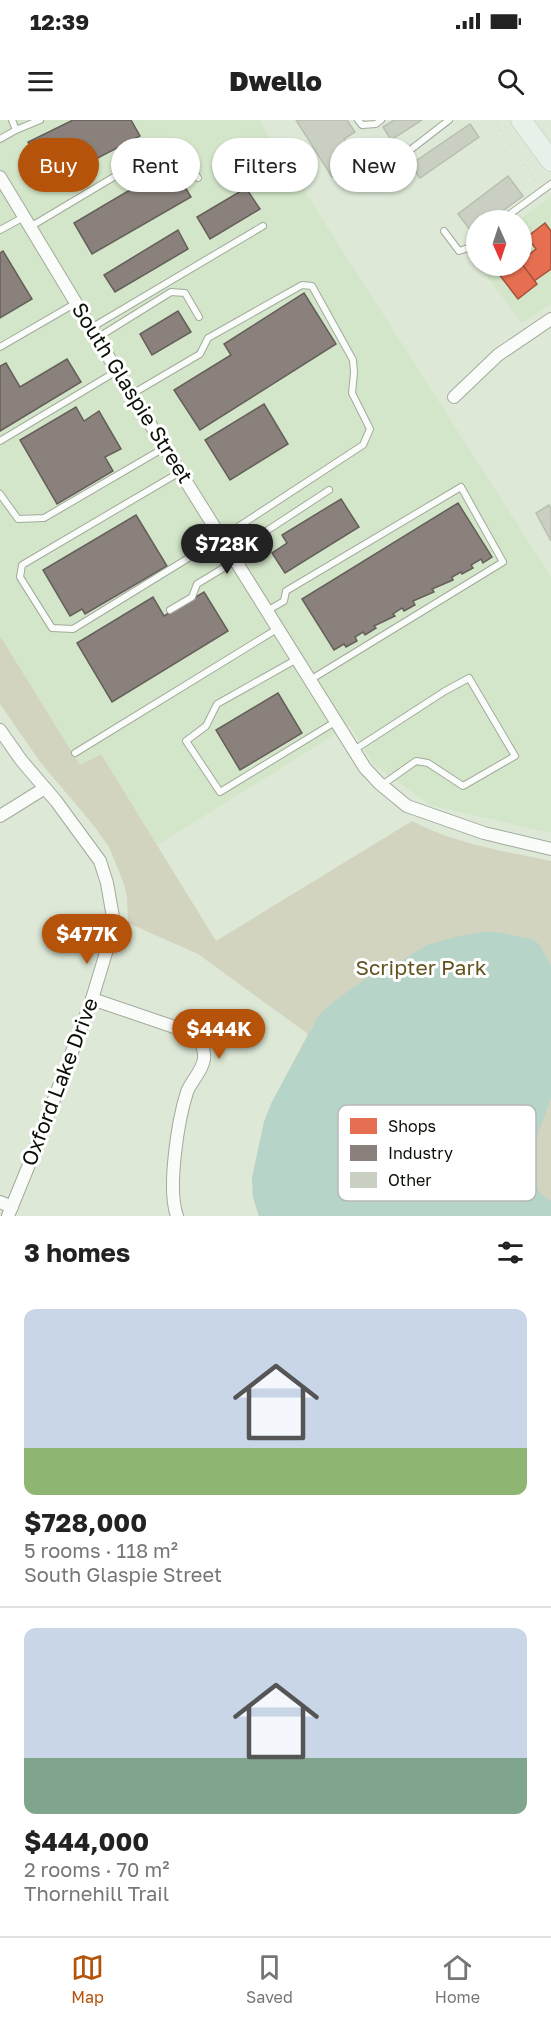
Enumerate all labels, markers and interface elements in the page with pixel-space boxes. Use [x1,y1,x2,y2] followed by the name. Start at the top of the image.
[30,8,89,35] text: 12:39
[24,65,57,98] icon: menu
[229,65,322,97] text: Dwello
[494,65,527,98] icon: search
[18,138,99,192] chip: Buy
[111,138,200,192] chip: Rent
[212,138,318,192] chip: Filters
[330,138,417,192] chip: New
[466,210,532,276] north arrow
[466,210,532,276] map controls
[67,297,199,488] street label: South Glaspie Street
[185,524,269,575] pin: $728K
[195,531,259,555] text: $728K
[45,914,129,965] pin: $477K
[56,921,118,945] text: $477K
[355,954,487,980] park label: Scripter Park
[15,994,103,1169] street label: Oxford Lake Drive
[177,1009,261,1060] pin: $444K
[186,1016,252,1040] text: $444K
[338,1105,536,1201] legend
[388,1116,436,1136] text: Shops
[388,1143,453,1163] text: Industry
[388,1170,432,1190] text: Other
[494,1236,527,1269] icon: filters
[24,1237,130,1268] text: 3 homes
[222,1348,330,1456] icon: home
[24,1507,147,1538] text: $728,000
[24,1538,178,1562] text: 5 rooms · 118 m²
[24,1562,222,1586] text: South Glaspie Street
[222,1667,330,1775] icon: home
[24,1826,149,1857] text: $444,000
[24,1857,169,1881] text: 2 rooms · 70 m²
[24,1881,169,1905] text: Thornehill Trail
[71,1951,104,2007] tab: Map
[246,1951,293,2007] tab: Saved
[435,1951,480,2007] tab: Home

